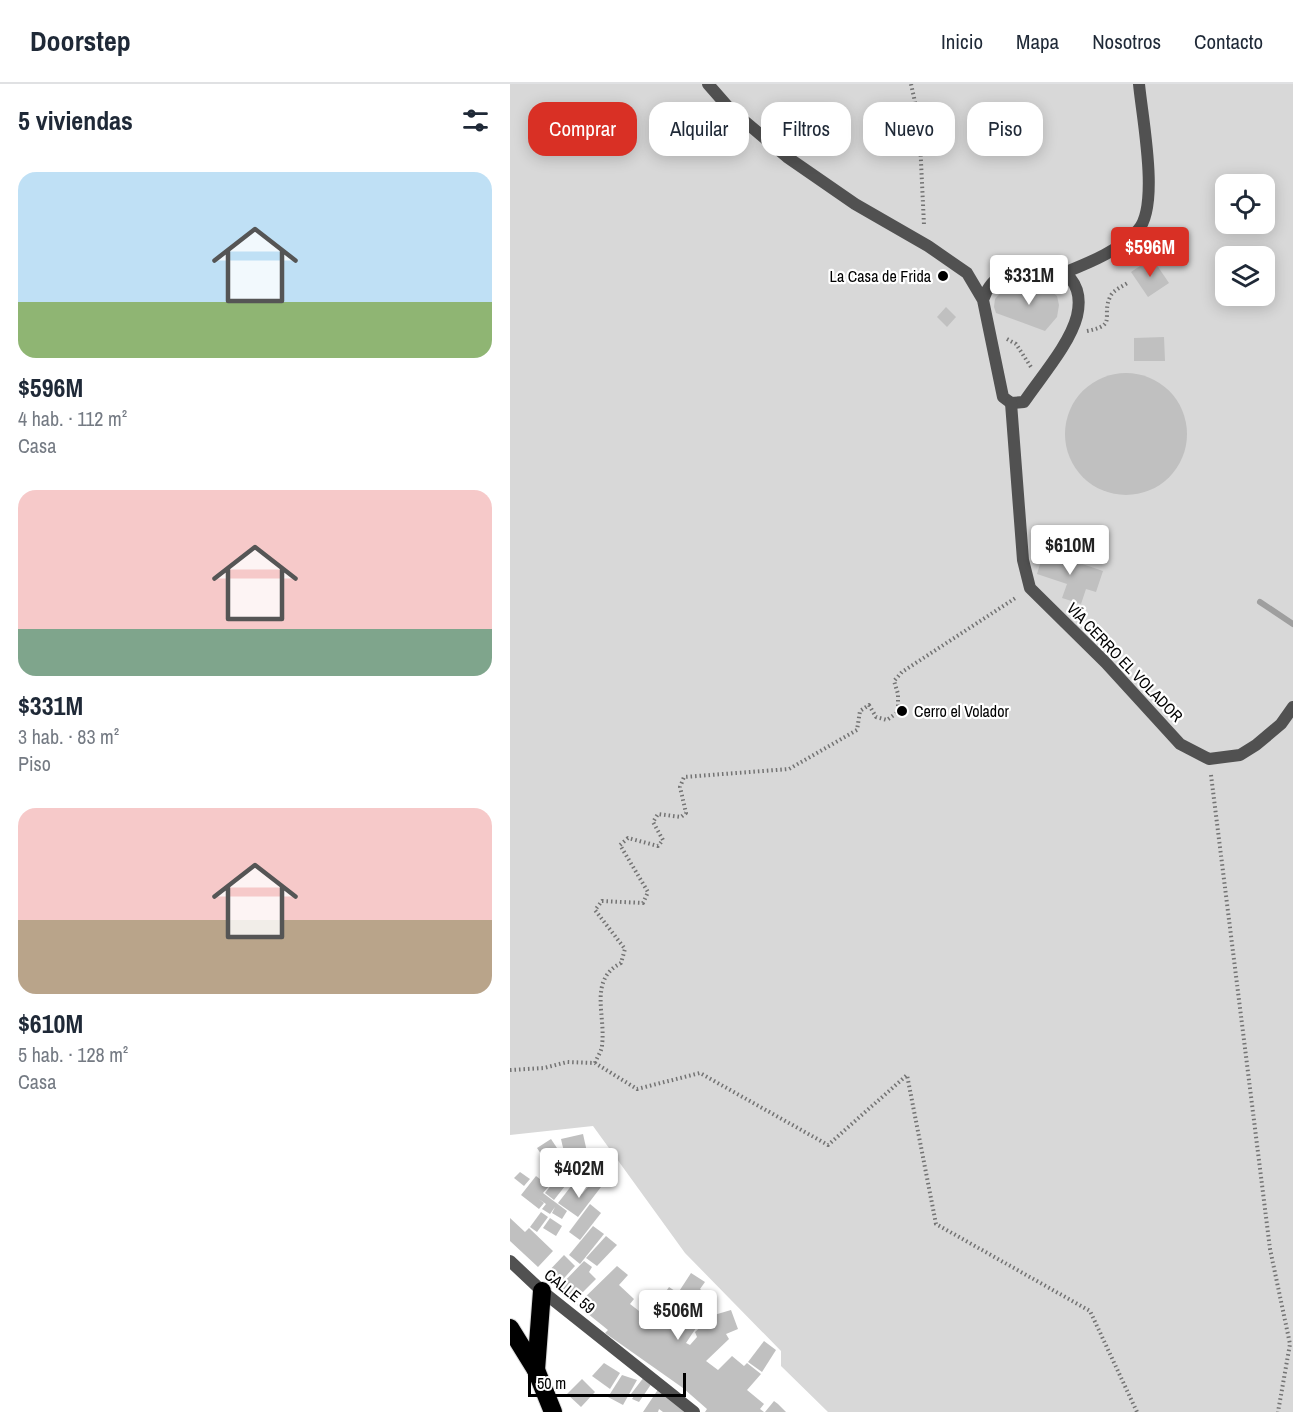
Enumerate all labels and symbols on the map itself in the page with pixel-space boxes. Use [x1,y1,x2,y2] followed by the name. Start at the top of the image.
[1108,227,1192,278] pin: $596M
[987,255,1071,306] pin: $331M
[830,265,932,287] place label: La Casa de Frida
[936,269,950,283] marker: La Casa de Frida
[1028,525,1112,576] pin: $610M
[1062,597,1188,727] street label: VÍA CERRO EL VOLADOR
[914,700,1009,722] place label: Cerro el Volador
[895,704,909,718] marker: Cerro el Volador
[537,1148,621,1199] pin: $402M
[540,1264,600,1318] street label: CALLE 59
[636,1290,720,1341] pin: $506M
[528,1370,686,1398] scale bar

